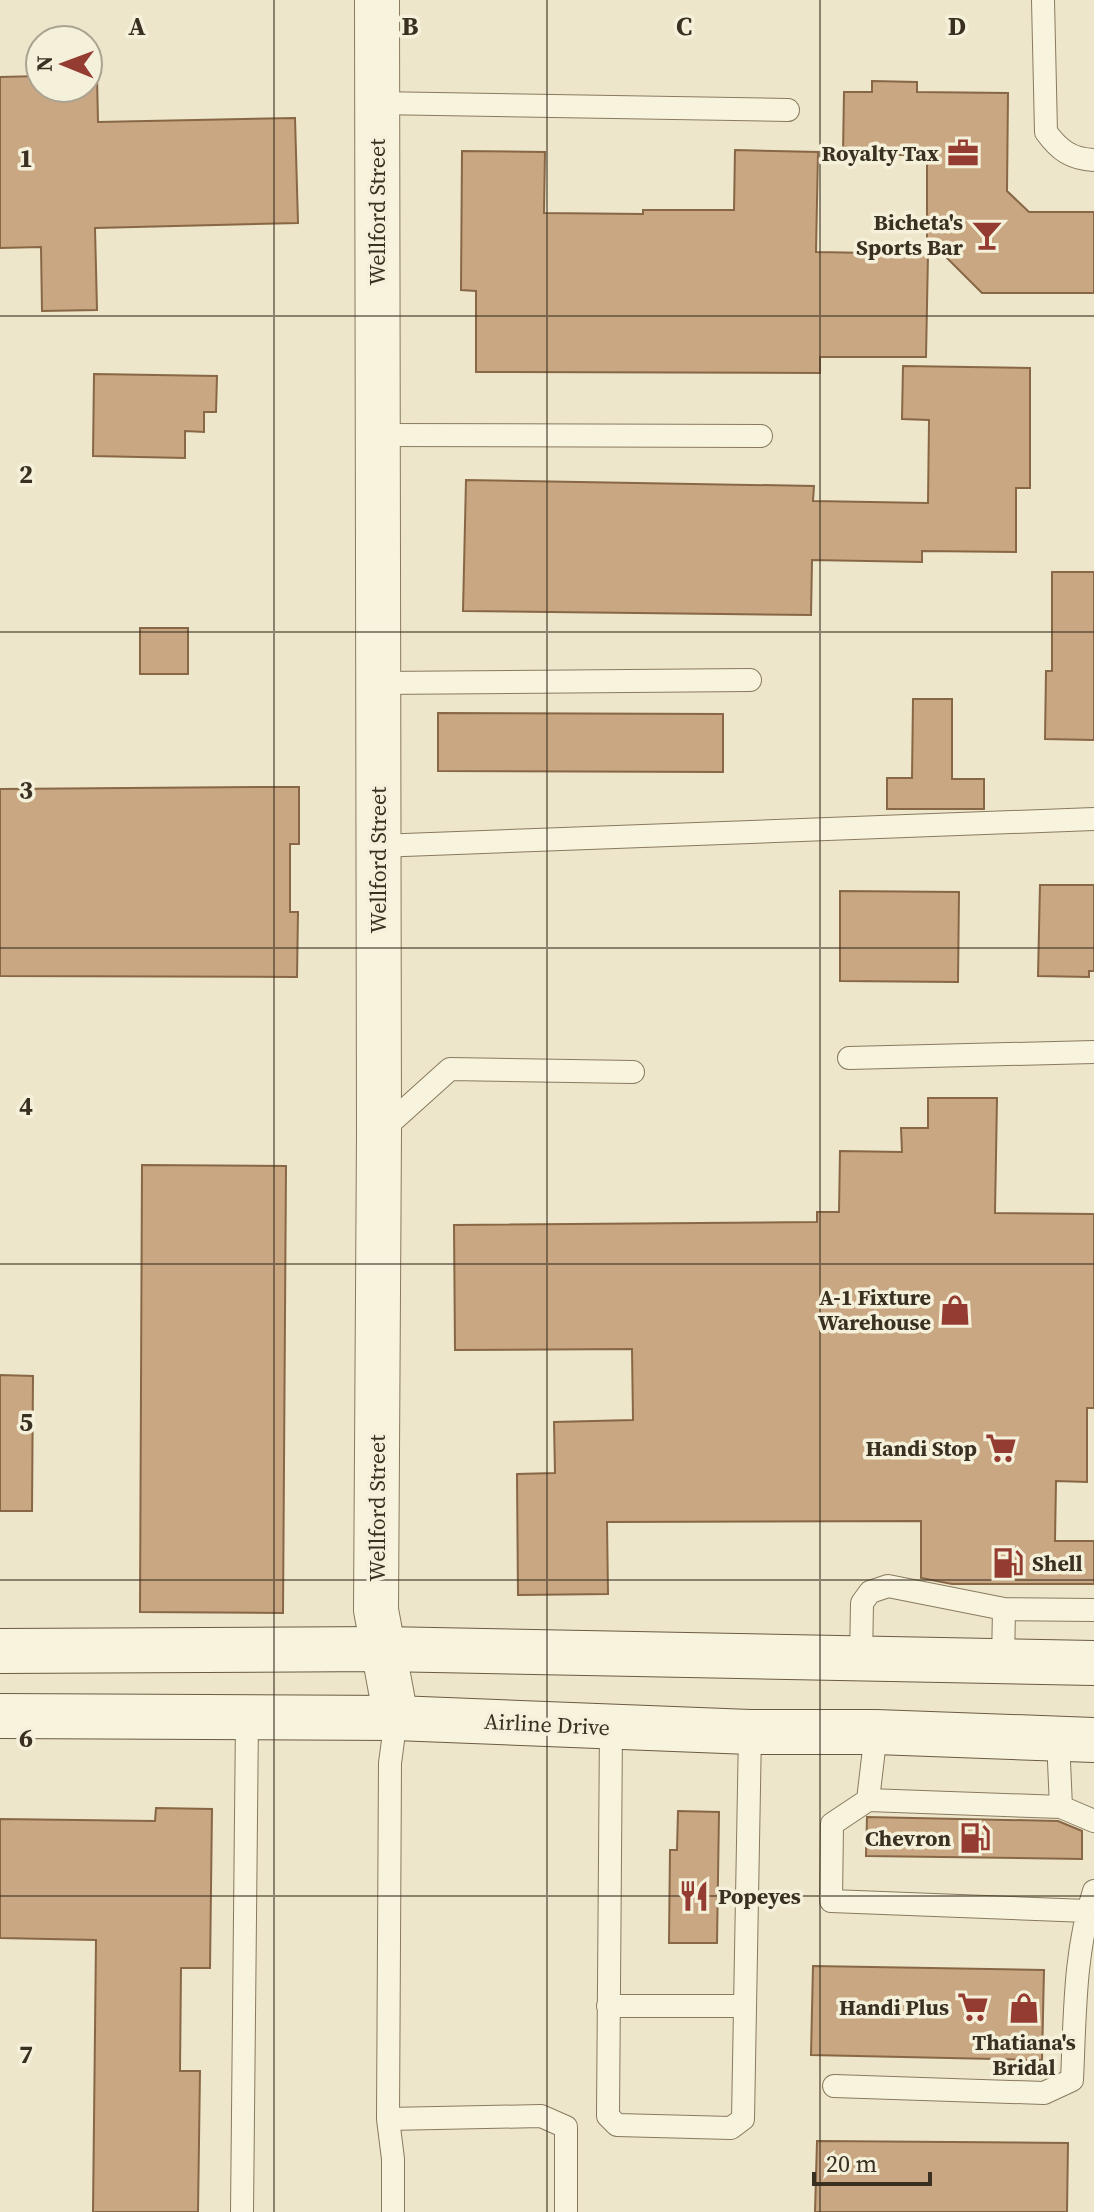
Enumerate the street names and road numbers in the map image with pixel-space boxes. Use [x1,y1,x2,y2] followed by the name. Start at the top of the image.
[362,138,392,285] street label: Wellford Street
[363,786,393,933] street label: Wellford Street
[362,1434,392,1581] street label: Wellford Street
[483,1706,611,1742] street label: Airline Drive

